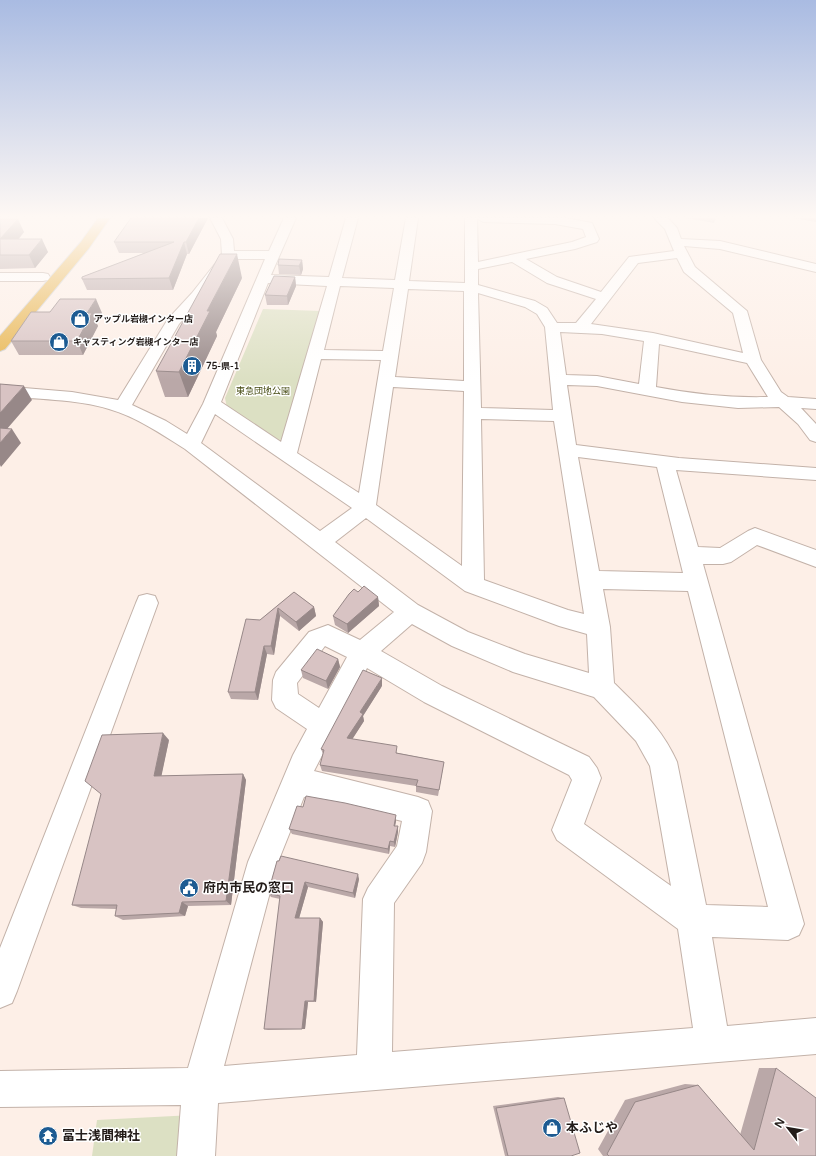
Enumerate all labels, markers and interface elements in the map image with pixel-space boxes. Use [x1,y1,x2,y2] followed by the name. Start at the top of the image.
[69,308,91,330] shop icon: アップル岩槻インター店
[94,314,193,325] place label: アップル岩槻インター店
[48,331,70,353] shop icon: キャスティング岩槻インター店
[73,337,198,348] place label: キャスティング岩槻インター店
[181,355,203,377] building icon: 75-県-1
[206,361,239,372] place label: 75-県-1
[236,386,290,397] park label: 東急団地公園
[178,877,200,899] public building icon: 府内市民の窓口
[203,880,294,896] place label: 府内市民の窓口
[768,1108,808,1148] north arrow
[772,1116,788,1130] text: N
[541,1117,563,1139] shop icon: 本ふじや
[566,1120,618,1136] place label: 本ふじや
[37,1125,59,1147] temple icon: 冨士浅間神社
[62,1128,140,1144] place label: 冨士浅間神社

